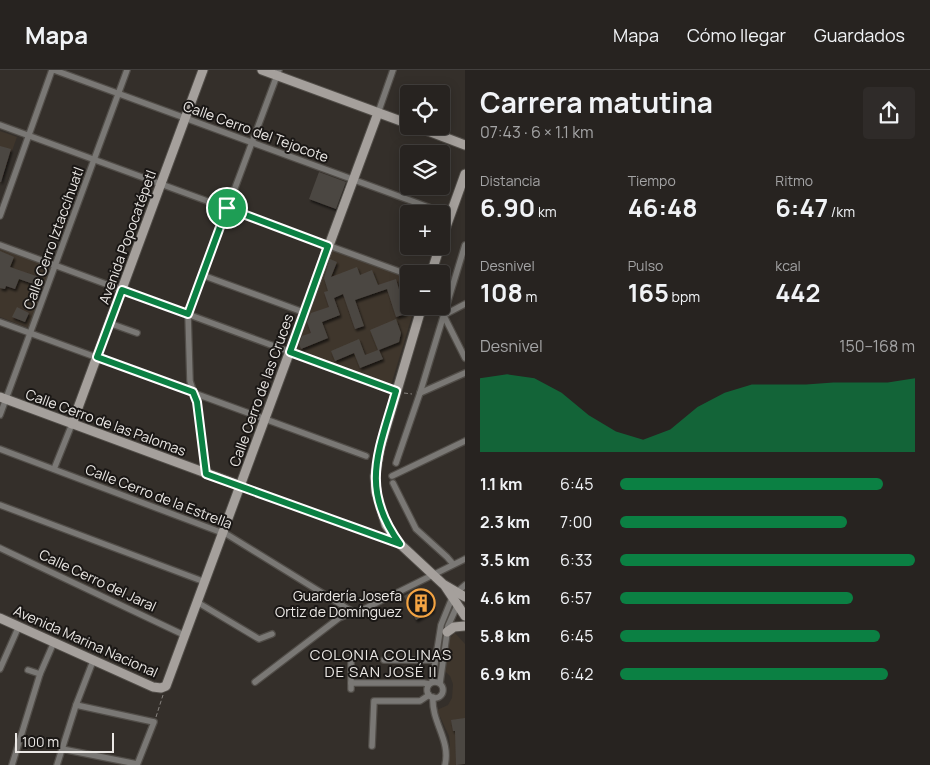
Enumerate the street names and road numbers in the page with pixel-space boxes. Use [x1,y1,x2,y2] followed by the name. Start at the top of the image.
[181,96,331,166] street label: Calle Cerro del Tejocote
[18,164,88,312] street label: Calle Cerro Iztaccíhuatl
[94,167,160,307] street label: Avenida Popocatépetl
[224,311,298,469] street label: Calle Cerro de las Cruces
[23,384,189,460] street label: Calle Cerro de las Palomas
[83,459,235,533] street label: Calle Cerro de la Estrella
[36,545,160,615] street label: Calle Cerro del Jaral
[11,601,161,681] street label: Avenida Marina Nacional

